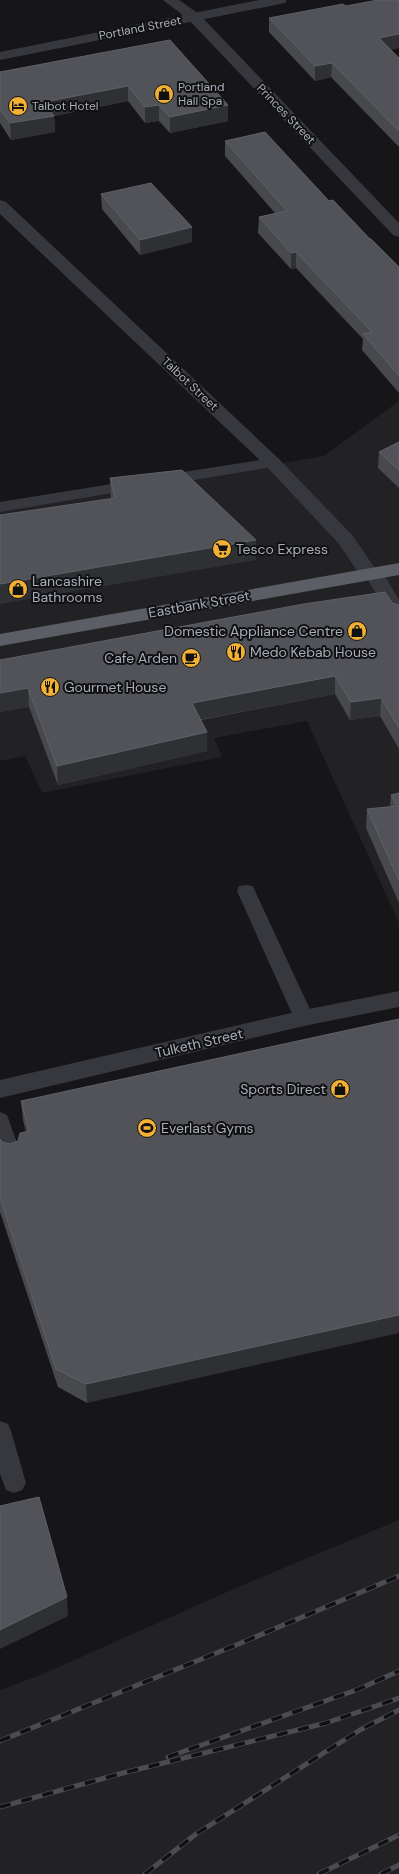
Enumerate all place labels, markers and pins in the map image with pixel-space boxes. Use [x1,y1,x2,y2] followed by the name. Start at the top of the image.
[178,79,225,109] place label: Portland Hall Spa
[153,83,175,105] shop icon: Portland Hall Spa
[7,95,29,117] hotel icon: Talbot Hotel
[32,98,98,114] place label: Talbot Hotel
[211,538,233,560] supermarket icon: Tesco Express
[236,540,328,558] place label: Tesco Express
[32,572,102,606] place label: Lancashire Bathrooms
[7,578,29,600] shop icon: Lancashire Bathrooms
[346,620,368,642] shop icon: Domestic Appliance Centre
[164,622,343,640] place label: Domestic Appliance Centre
[225,641,247,663] restaurant icon: Medo Kebab House
[250,643,376,661] place label: Medo Kebab House
[180,647,202,669] cafe icon: Cafe Arden
[104,649,177,667] place label: Cafe Arden
[39,676,61,698] restaurant icon: Gourmet House
[64,678,166,696] place label: Gourmet House
[329,1078,351,1100] shop icon: Sports Direct
[240,1080,326,1098] place label: Sports Direct
[136,1117,158,1139] sports icon: Everlast Gyms
[161,1119,254,1137] place label: Everlast Gyms

